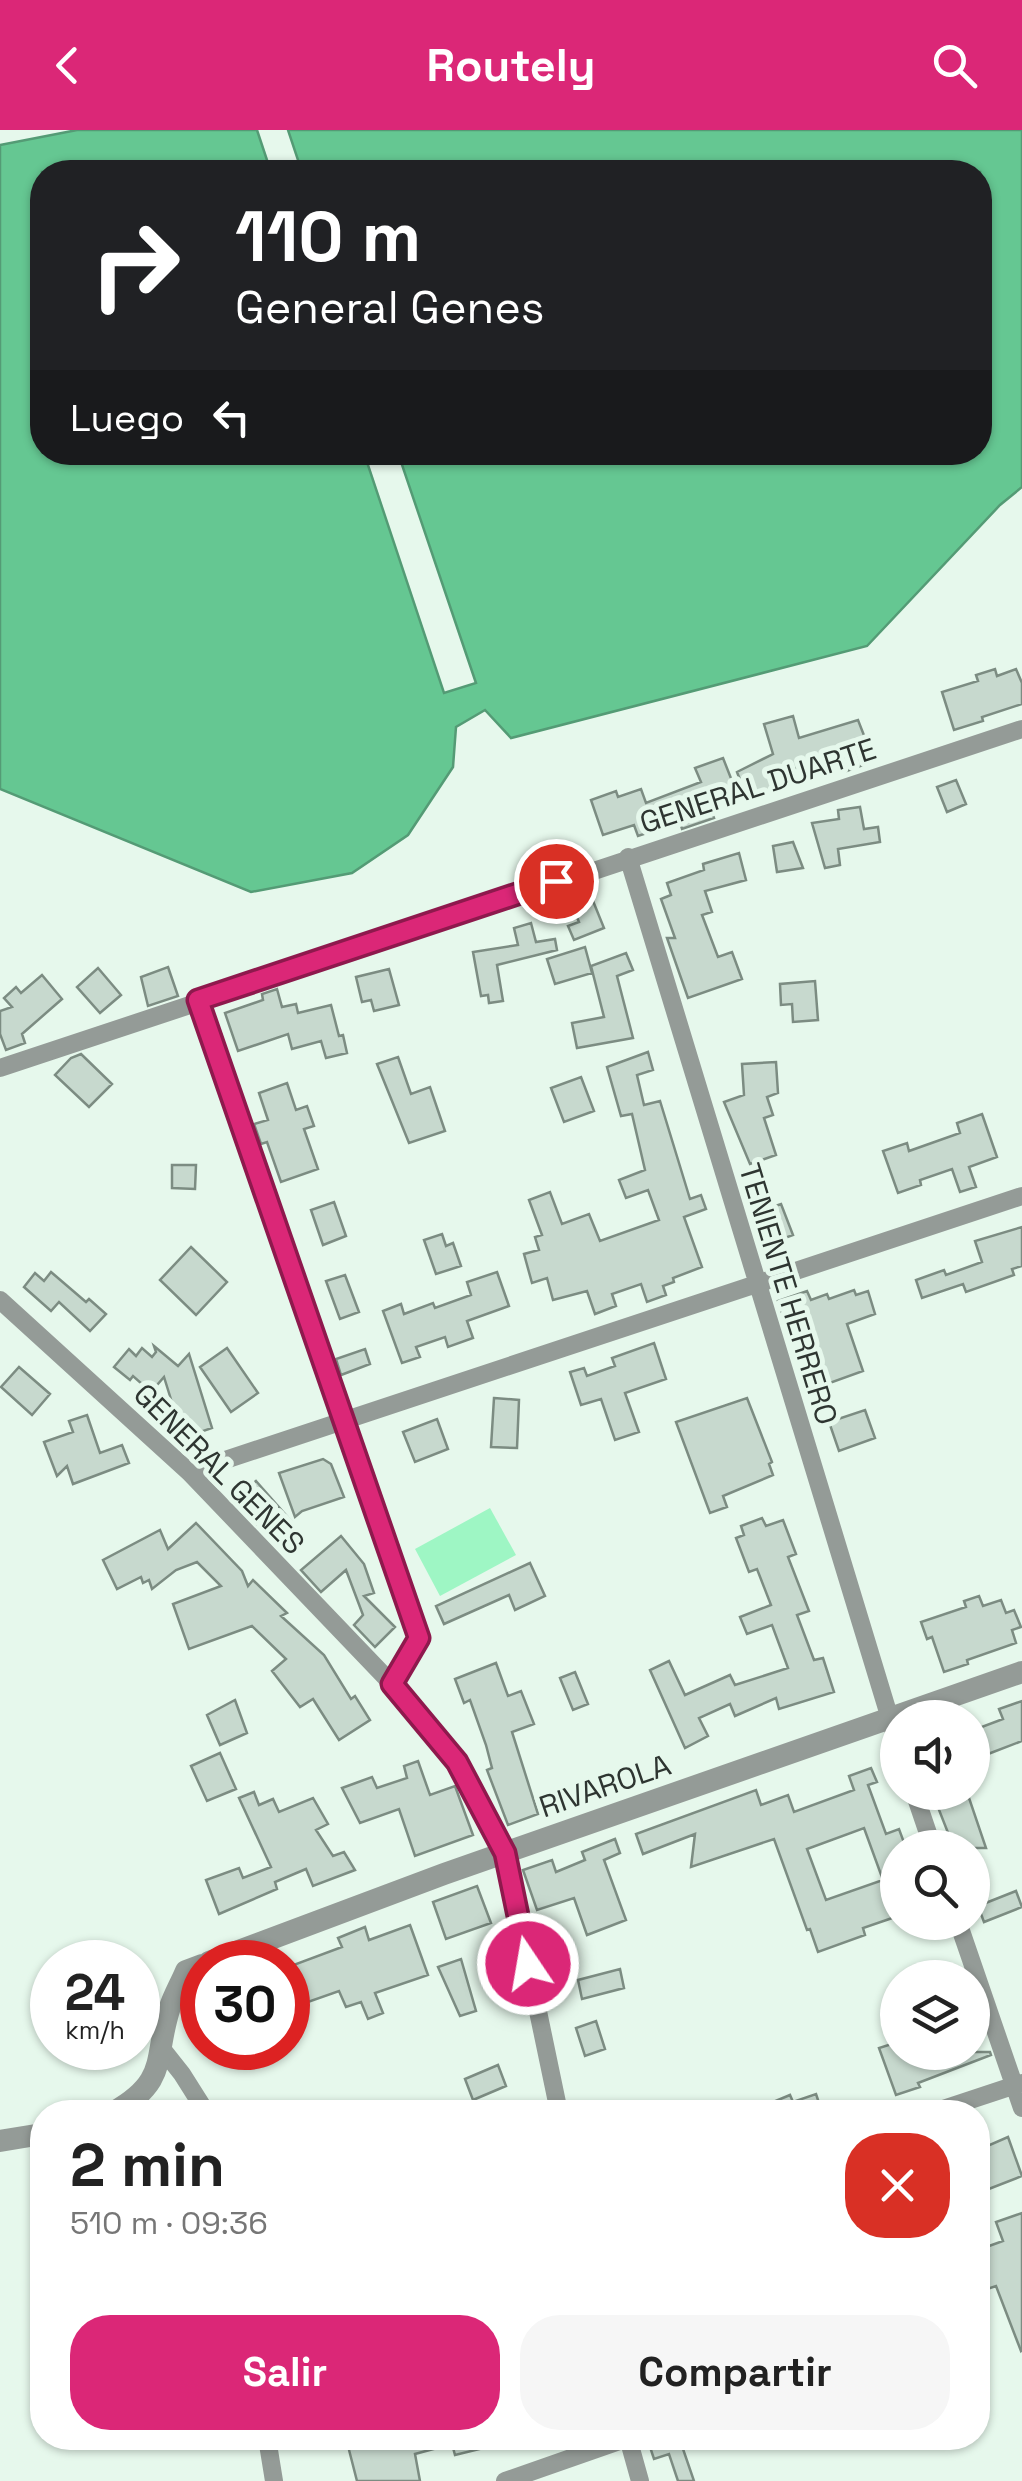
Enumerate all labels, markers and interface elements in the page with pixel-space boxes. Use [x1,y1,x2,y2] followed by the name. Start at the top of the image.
[426,37,596,94] text: Routely
[40,38,95,93] icon: back
[927,38,982,93] icon: search
[235,192,421,281] text: 110 m
[70,200,200,330] icon: right
[235,279,545,336] text: General Genes
[204,390,259,445] icon: left
[70,394,184,442] text: Luego
[635,729,881,842] street label: GENERAL DUARTE
[514,839,599,924] pin
[529,854,584,909] icon: arrive
[730,1159,847,1429] street label: TENIENTE HERRERO
[125,1375,313,1563] street label: GENERAL GENES
[880,1700,990,2070] map controls
[880,1700,990,1810] button: sound
[534,1745,676,1826] street label: RIVAROLA
[880,1830,990,1940] button: search
[476,1912,580,2016] position arrow
[180,1940,310,2070] speed limit sign: 30
[880,1960,990,2070] button: layers
[65,1961,125,2025] text: 24
[65,2014,125,2046] text: km/h
[70,2127,225,2204] text: 2 min
[845,2133,950,2238] button: close
[70,2203,268,2243] text: 510 m · 09:36
[70,2315,500,2430] button: Salir
[520,2315,950,2430] button: Compartir

